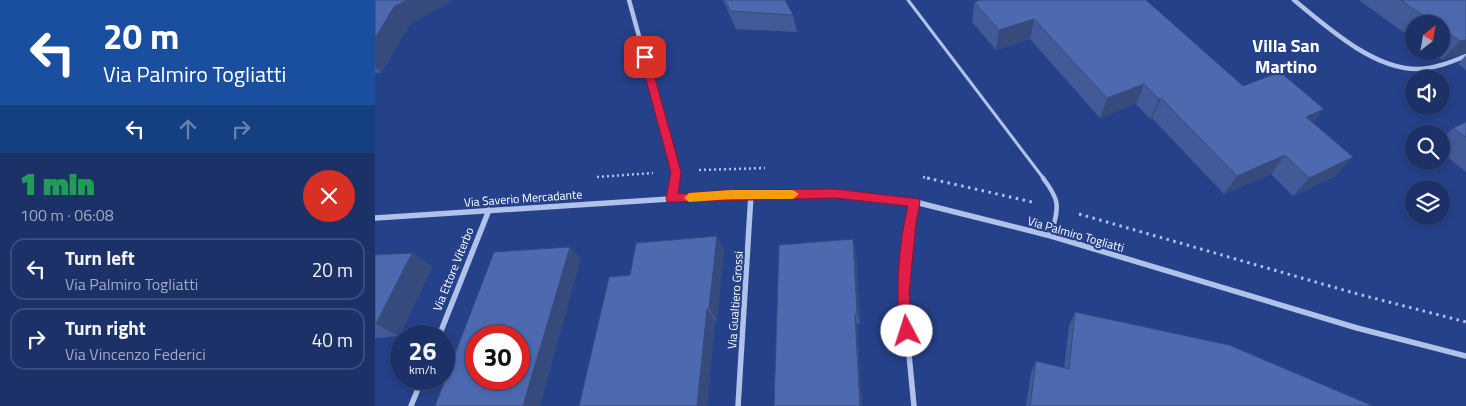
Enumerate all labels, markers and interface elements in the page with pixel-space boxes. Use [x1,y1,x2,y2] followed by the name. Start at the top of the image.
[103,9,179,63] text: 20 m
[1405,15,1450,60] north arrow
[1405,15,1450,225] map controls
[20,20,85,85] icon: left
[1252,32,1320,80] district label: Villa San Martino
[624,36,666,78] pin
[631,43,659,71] icon: arrive
[103,57,286,91] text: Via Palmiro Togliatti
[1405,70,1450,115] button: sound
[121,115,149,143] icon: left
[174,115,202,143] icon: ahead
[227,115,255,143] icon: right
[1405,125,1450,170] button: search
[20,161,95,207] text: 1 min
[303,170,355,222] button: close
[1405,180,1450,225] button: layers
[463,184,583,212] street label: Via Saverio Mercadante
[20,203,114,227] text: 100 m · 06:08
[1025,211,1127,257] street label: Via Palmiro Togliatti
[428,224,478,314] street label: Via Ettore Viterbo
[65,243,135,272] text: Turn left
[722,250,748,350] street label: Via Gualtiero Grossi
[22,255,50,283] icon: left
[312,255,353,284] text: 20 m
[65,272,198,296] text: Via Palmiro Togliatti
[880,304,932,356] position arrow
[65,313,146,342] text: Turn right
[22,325,50,353] icon: right
[312,325,353,354] text: 40 m
[465,325,530,390] speed limit sign: 30
[408,332,437,370] text: 26
[65,342,206,366] text: Via Vincenzo Federici
[409,360,436,379] text: km/h

